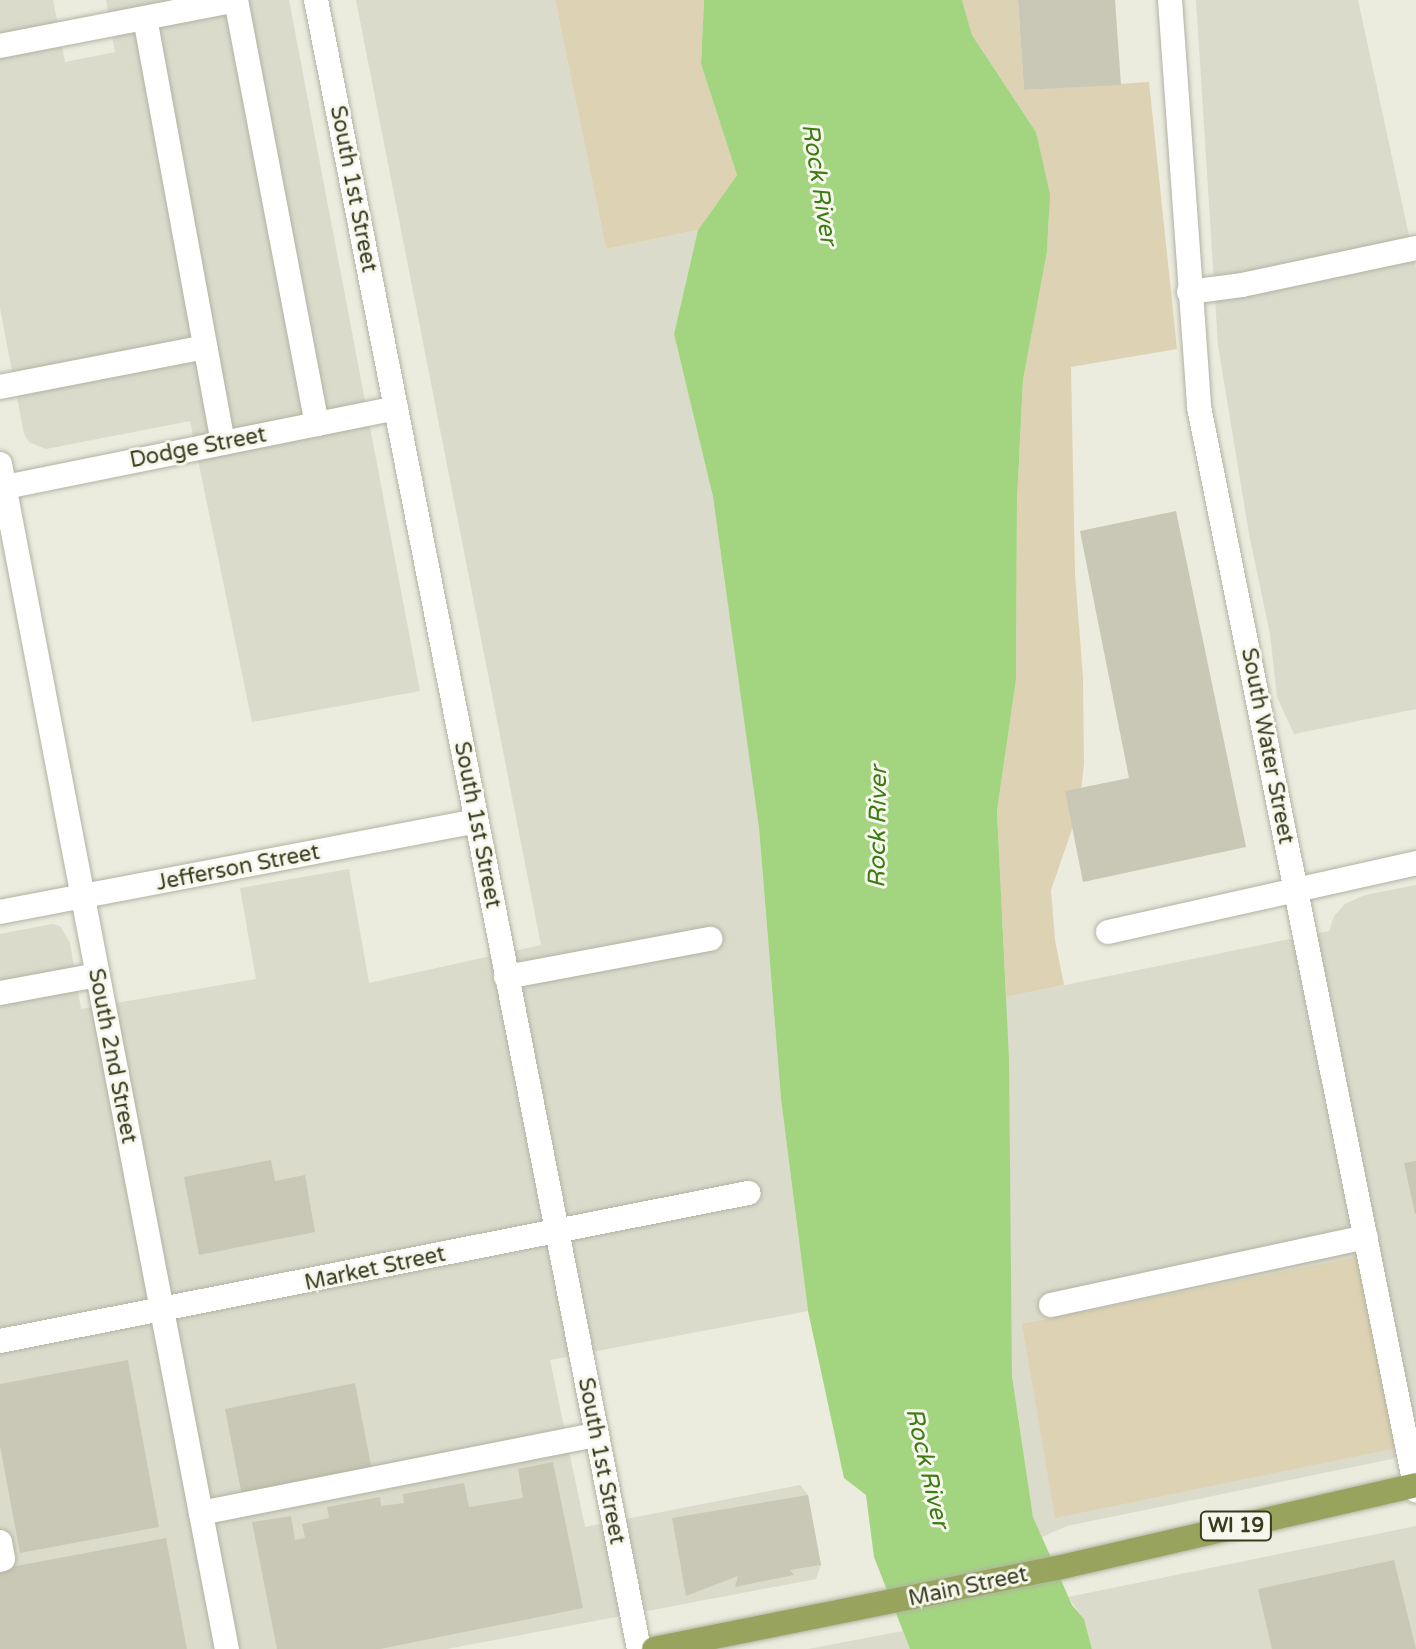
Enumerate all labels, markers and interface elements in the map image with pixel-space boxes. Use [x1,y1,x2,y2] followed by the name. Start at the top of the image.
[324,103,382,275] street label: South 1st Street
[795,121,843,247] water label: Rock River
[128,422,268,474] street label: Dodge Street
[1235,646,1299,846] street label: South Water Street
[448,739,506,911] street label: South 1st Street
[863,766,893,888] water label: Rock River
[154,839,322,897] street label: Jefferson Street
[82,966,142,1146] street label: South 2nd Street
[302,1241,448,1297] street label: Market Street
[572,1375,630,1547] street label: South 1st Street
[899,1405,955,1531] water label: Rock River
[1198,1510,1274,1542] road number: WI 19
[906,1562,1030,1612] street label: Main Street

